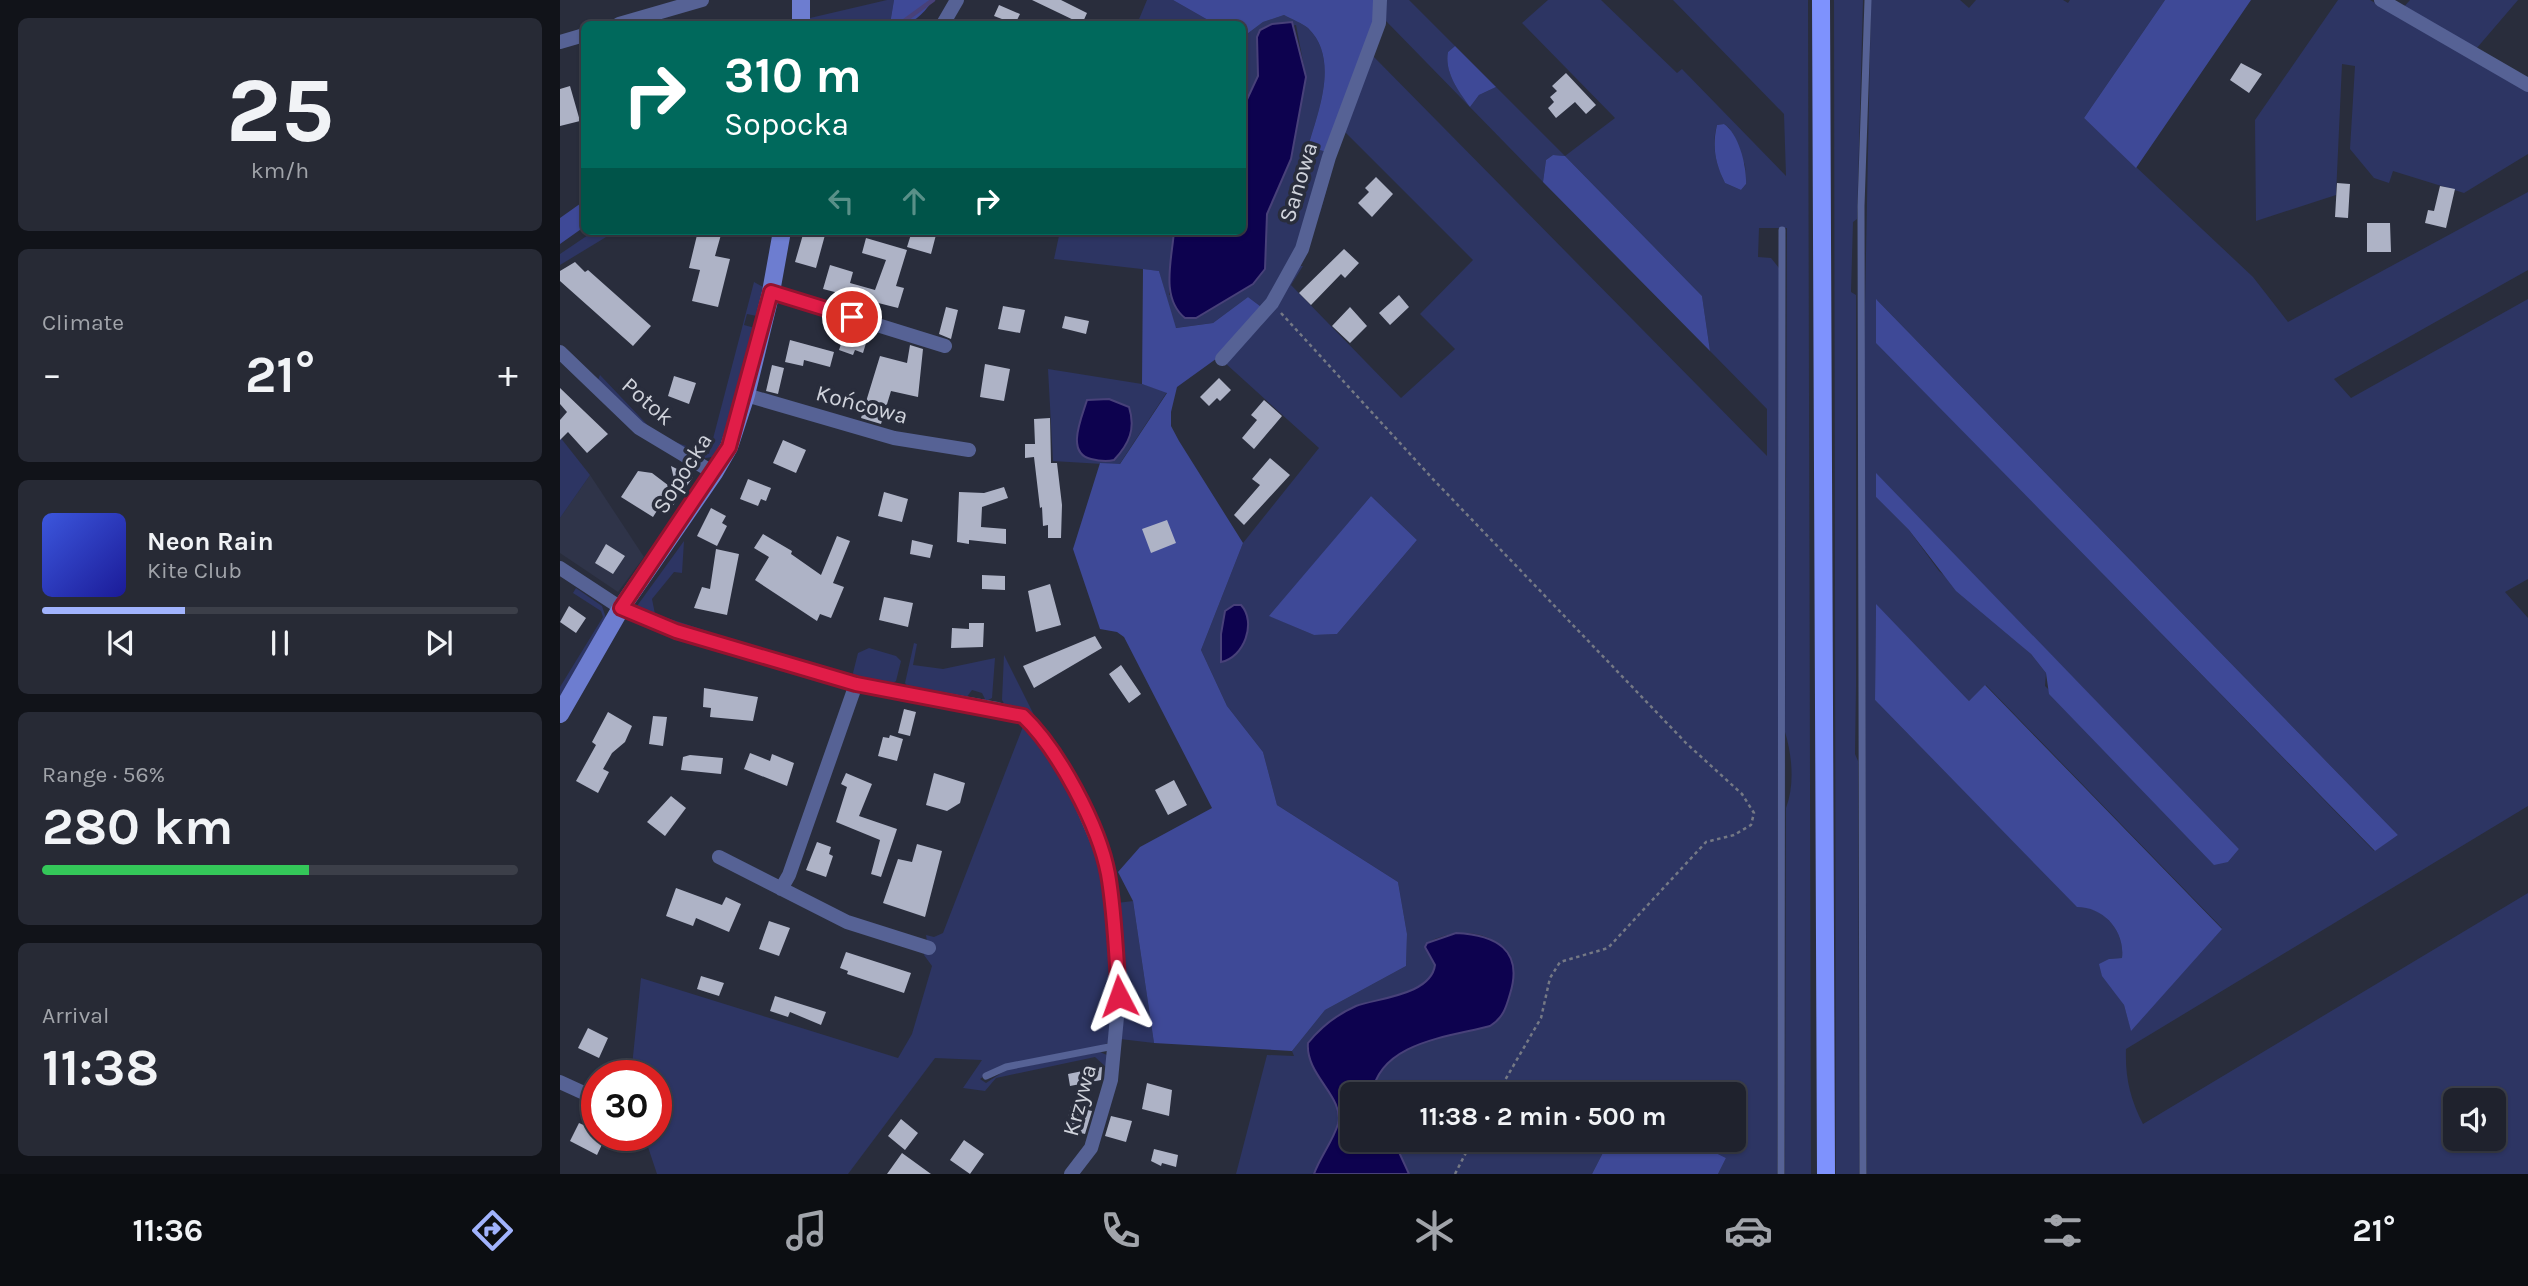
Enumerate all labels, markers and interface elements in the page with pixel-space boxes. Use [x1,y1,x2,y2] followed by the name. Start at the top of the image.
[724,47,862,104] text: 310 m
[609,49,700,140] icon: right
[226,58,334,164] text: 25
[724,106,849,143] text: Sopocka
[1274,139,1323,225] street label: Sanowa
[251,157,309,184] text: km/h
[822,182,860,220] icon: left
[895,182,933,220] icon: ahead
[968,182,1006,220] icon: right
[822,287,882,347] pin
[833,298,871,336] icon: arrive
[42,309,124,336] text: Climate
[245,344,315,405] text: 21°
[42,352,62,397] text: −
[498,352,518,397] text: +
[616,372,679,431] street label: Potok
[813,379,911,430] street label: Końcowa
[647,428,718,519] street label: Sopocka
[147,526,274,557] text: Neon Rain
[147,557,242,584] text: Kite Club
[102,624,140,662] icon: previous
[261,624,299,662] icon: pause
[420,624,458,662] icon: next
[42,761,165,788] text: Range · 56%
[42,796,233,857] text: 280 km
[1082,959,1156,1033] position arrow
[42,1002,109,1029] text: Arrival
[42,1037,159,1098] text: 11:38
[581,1060,672,1151] speed limit sign: 30
[1057,1061,1102,1139] street label: Krzywa
[2443,1088,2506,1151] map controls
[2443,1088,2506,1151] button: sound
[1419,1101,1667,1132] text: 11:38 · 2 min · 500 m
[468,1206,517,1255] icon: directions
[782,1206,831,1255] icon: music
[1096,1206,1145,1255] icon: phone
[1410,1206,1459,1255] icon: climate
[1724,1206,1773,1255] icon: car
[2038,1206,2087,1255] icon: filters
[133,1212,203,1249] text: 11:36
[2352,1212,2395,1249] text: 21°

